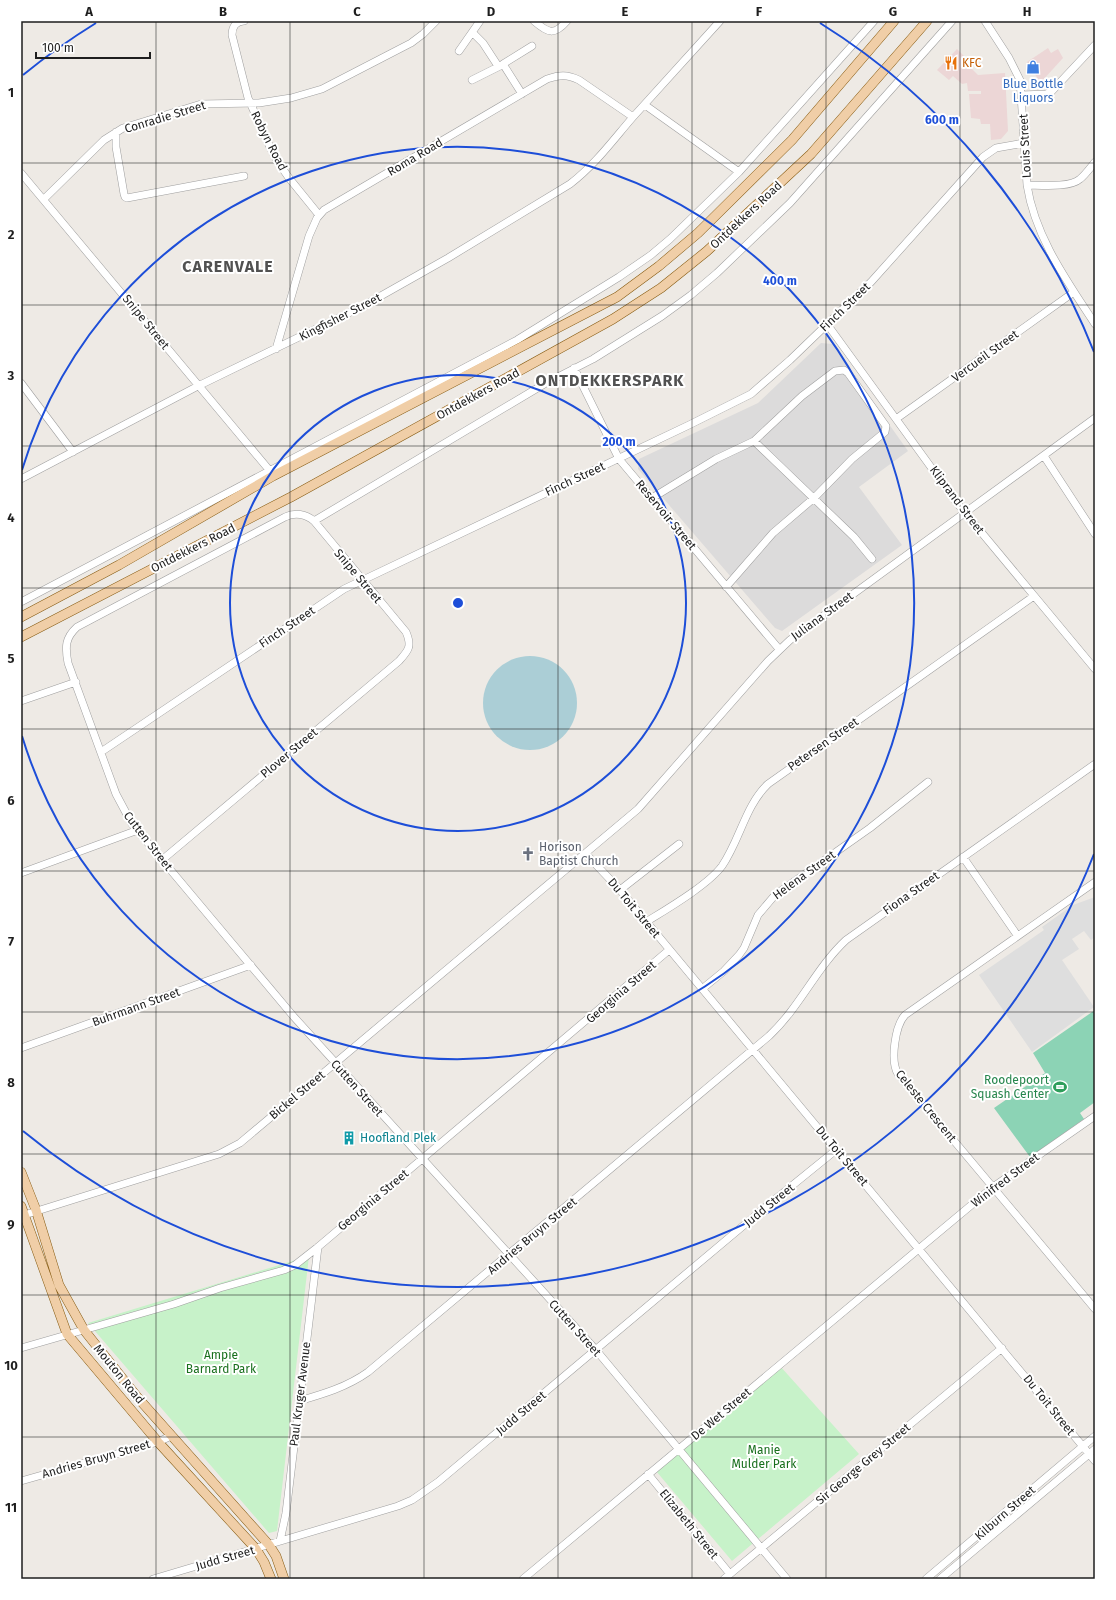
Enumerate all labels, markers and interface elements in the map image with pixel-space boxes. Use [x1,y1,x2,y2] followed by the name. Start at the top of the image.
[84,4,93,19] text: A
[219,4,227,19] text: B
[353,4,361,19] text: C
[487,4,496,19] text: D
[622,4,629,19] text: E
[756,4,763,19] text: F
[889,4,897,19] text: G
[1023,4,1031,19] text: H
[36,34,150,60] scale bar
[42,41,74,55] text: 100 m
[943,55,959,71] restaurant icon: KFC
[962,56,982,70] place label: KFC
[1025,59,1041,75] shop icon: Blue Bottle Liquors
[1003,77,1063,105] place label: Blue Bottle Liquors
[8,85,14,100] text: 1
[123,98,208,136] street label: Conradie Street
[248,109,290,173] street label: Robyn Road
[925,113,959,127] text: 600 m
[1016,113,1034,179] street label: Louis Street
[385,135,445,179] street label: Roma Road
[707,178,785,252] street label: Ontdekkers Road
[8,227,15,242] text: 2
[182,257,274,276] district label: CARENVALE
[763,274,797,288] text: 400 m
[817,279,873,334] street label: Finch Street
[297,290,384,344] street label: Kingfisher Street
[120,292,173,353] street label: Snipe Street
[949,327,1022,385] street label: Vercueil Street
[434,365,522,423] street label: Ontdekkers Road
[7,368,15,383] text: 3
[536,371,684,390] district label: ONTDEKKERSPARK
[602,435,636,449] text: 200 m
[543,459,608,499] street label: Finch Street
[927,463,988,537] street label: Kliprand Street
[633,477,700,553] street label: Reservoir Street
[7,510,15,525] text: 4
[148,521,238,575] street label: Ontdekkers Road
[331,546,385,606] street label: Snipe Street
[788,588,856,643] street label: Juliana Street
[451,596,465,610] centre of rings
[256,603,318,651] street label: Finch Street
[8,651,15,666] text: 5
[785,714,862,774] street label: Petersen Street
[258,725,321,781] street label: Plover Street
[7,793,15,808] text: 6
[121,809,176,874] street label: Cutten Street
[539,840,618,868] place label: Horison Baptist Church
[520,846,536,862] church icon: Horison Baptist Church
[770,847,839,902] street label: Helena Street
[880,868,942,917] street label: Fiona Street
[605,875,664,941] street label: Du Toit Street
[8,934,14,949] text: 7
[583,957,659,1026] street label: Georginia Street
[90,984,183,1029] street label: Buhrmann Street
[328,1057,386,1120] street label: Cutten Street
[266,1067,328,1122] street label: Bickel Street
[893,1067,960,1145] street label: Celeste Crescent
[971,1073,1050,1101] place label: Roodepoort Squash Center
[7,1075,15,1090] text: 8
[1052,1079,1068,1095] sports icon: Roodepoort Squash Center
[813,1123,872,1189] street label: Du Toit Street
[341,1130,357,1146] building icon: Hoofland Plek
[360,1131,437,1145] place label: Hoofland Plek
[968,1150,1042,1210] street label: Winifred Street
[335,1166,412,1234] street label: Georginia Street
[741,1180,798,1230] street label: Judd Street
[485,1194,580,1277] street label: Andries Bruyn Street
[7,1217,15,1232] text: 9
[546,1297,604,1360] street label: Cutten Street
[91,1341,147,1407] street label: Mouton Road
[287,1341,313,1447] street label: Paul Kruger Avenue
[186,1348,257,1376] park label: Ampie Barnard Park
[4,1358,18,1373] text: 10
[1020,1372,1078,1439] street label: Du Toit Street
[688,1384,754,1443] street label: De Wet Street
[493,1388,549,1438] street label: Judd Street
[813,1420,914,1508] street label: Sir George Grey Street
[40,1437,152,1481] street label: Andries Bruyn Street
[732,1443,797,1471] park label: Manie Mulder Park
[972,1483,1039,1543] street label: Kilburn Street
[657,1486,722,1562] street label: Elizabeth Street
[5,1500,17,1515] text: 11
[194,1543,257,1573] street label: Judd Street

